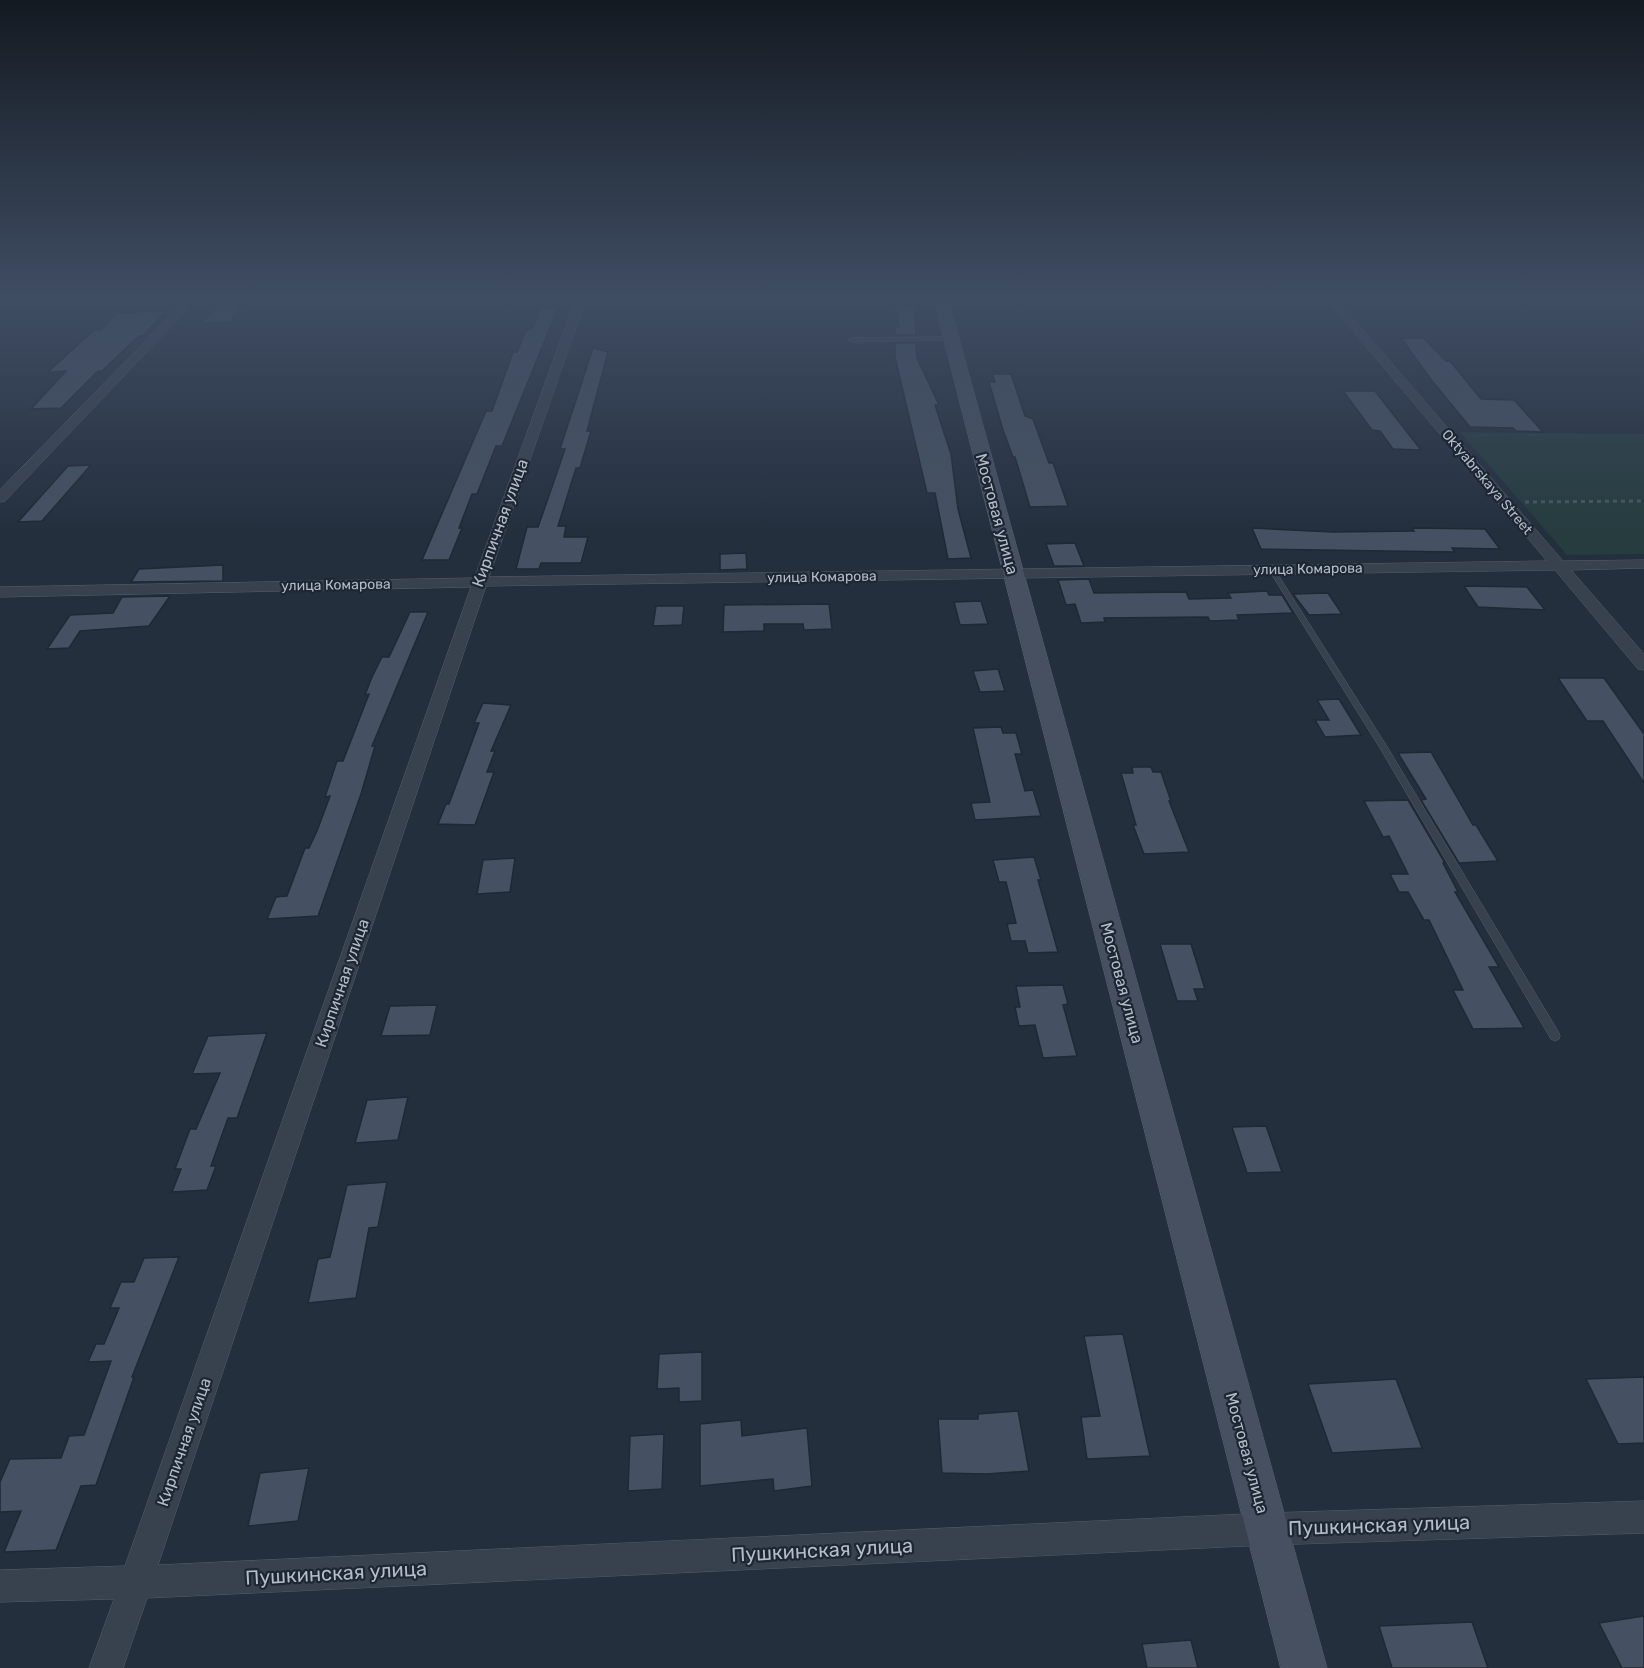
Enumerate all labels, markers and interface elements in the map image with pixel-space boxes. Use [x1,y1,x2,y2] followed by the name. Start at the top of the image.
[1438,426,1536,538] street label: Oktyabrskaya Street
[972,451,1022,577] street label: Мостовая улица
[468,456,532,590] street label: Кирпичная улица
[1253,560,1363,578] street label: улица Комарова
[767,568,877,586] street label: улица Комарова
[281,576,391,594] street label: улица Комарова
[311,916,373,1050] street label: Кирпичная улица
[1097,920,1147,1046] street label: Мостовая улица
[153,1375,215,1509] street label: Кирпичная улица
[1222,1390,1272,1516] street label: Мостовая улица
[1288,1510,1470,1540] street label: Пушкинская улица
[730,1533,914,1567] street label: Пушкинская улица
[244,1556,428,1590] street label: Пушкинская улица

